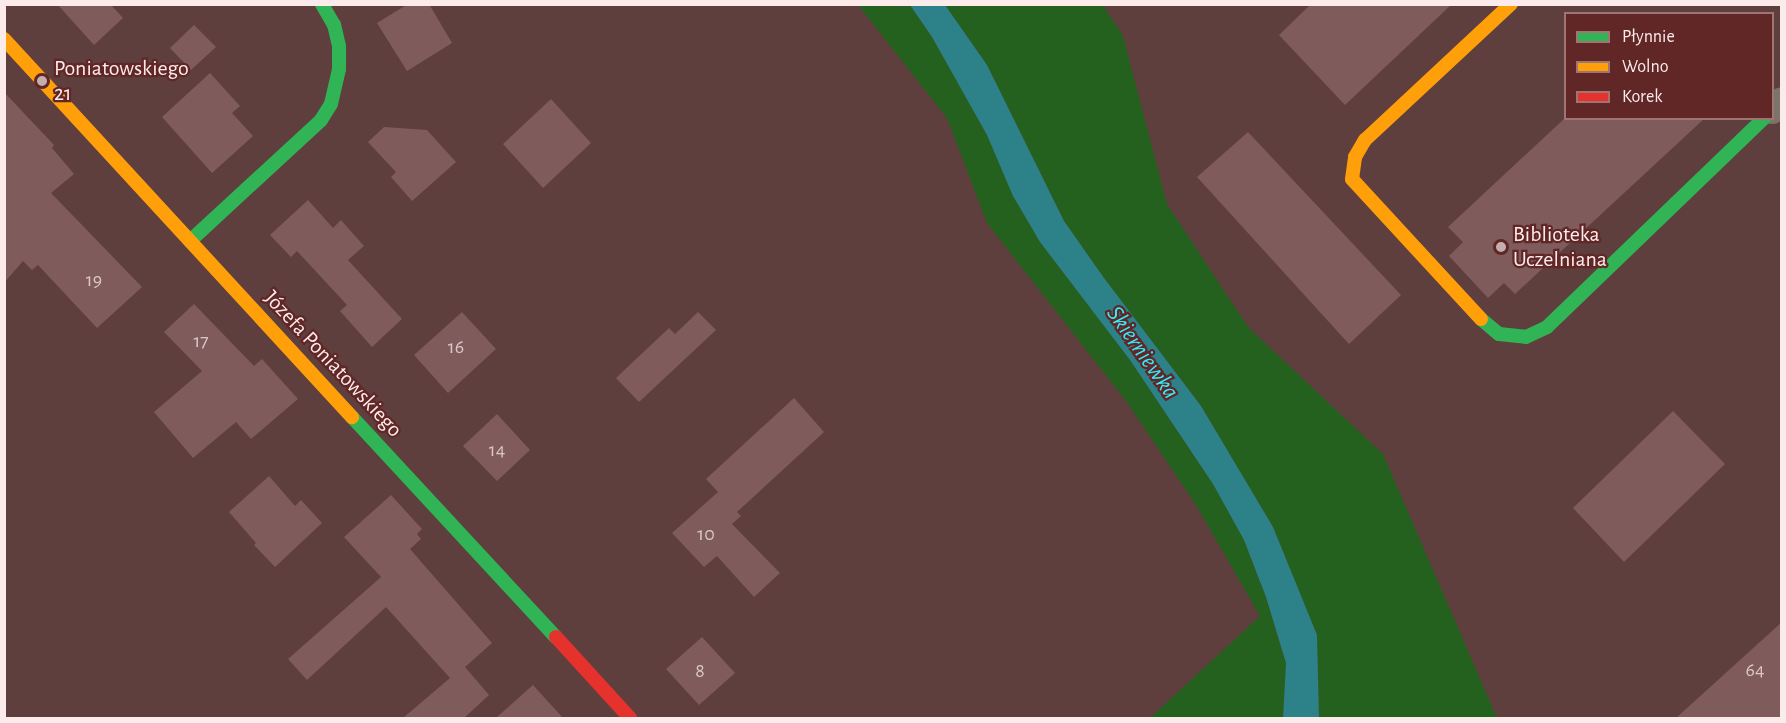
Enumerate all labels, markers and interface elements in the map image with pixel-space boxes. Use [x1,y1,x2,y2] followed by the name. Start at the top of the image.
[1564,12,1774,120] legend
[1622,28,1675,46] text: Płynnie
[54,55,189,106] place label: Poniatowskiego 21
[1622,58,1669,76] text: Wolno
[35,74,49,88] marker: Poniatowskiego 21
[1622,88,1662,106] text: Korek
[1513,221,1607,272] place label: Biblioteka Uczelniana
[1494,240,1508,254] marker: Biblioteka Uczelniana
[86,268,102,292] house number: 19
[258,285,408,443] street label: Józefa Poniatowskiego
[1099,301,1185,405] water label: Skierniewka
[193,329,209,353] house number: 17
[448,335,464,359] house number: 16
[489,438,505,462] house number: 14
[697,522,715,546] house number: 10
[1745,658,1765,682] house number: 64
[695,659,705,683] house number: 8

